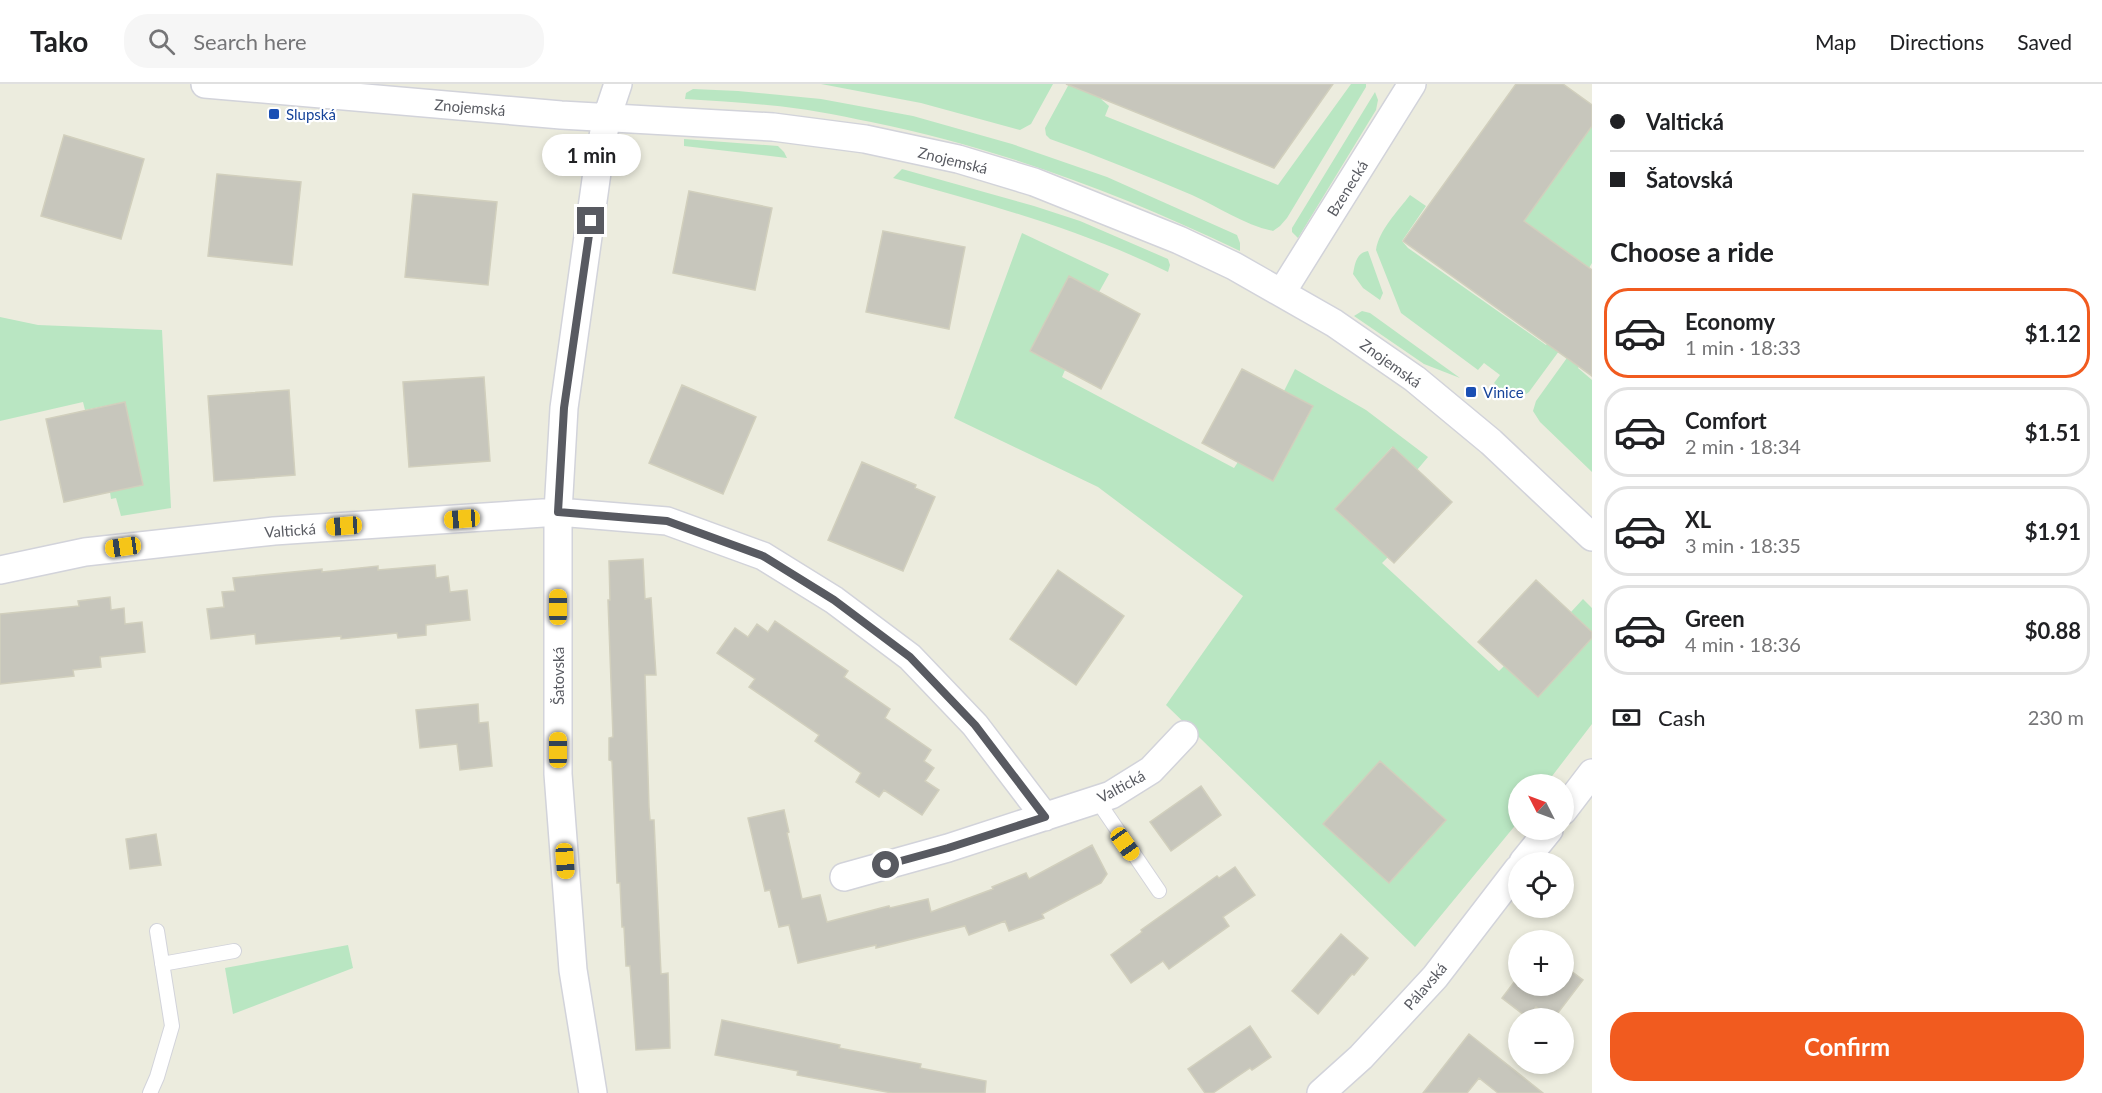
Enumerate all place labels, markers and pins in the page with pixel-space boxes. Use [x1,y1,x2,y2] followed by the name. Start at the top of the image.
[286,105,336,123] place label: Slupská
[267,107,281,121] marker: Slupská
[1483,383,1524,401] place label: Vinice
[1464,385,1478,399] marker: Vinice

